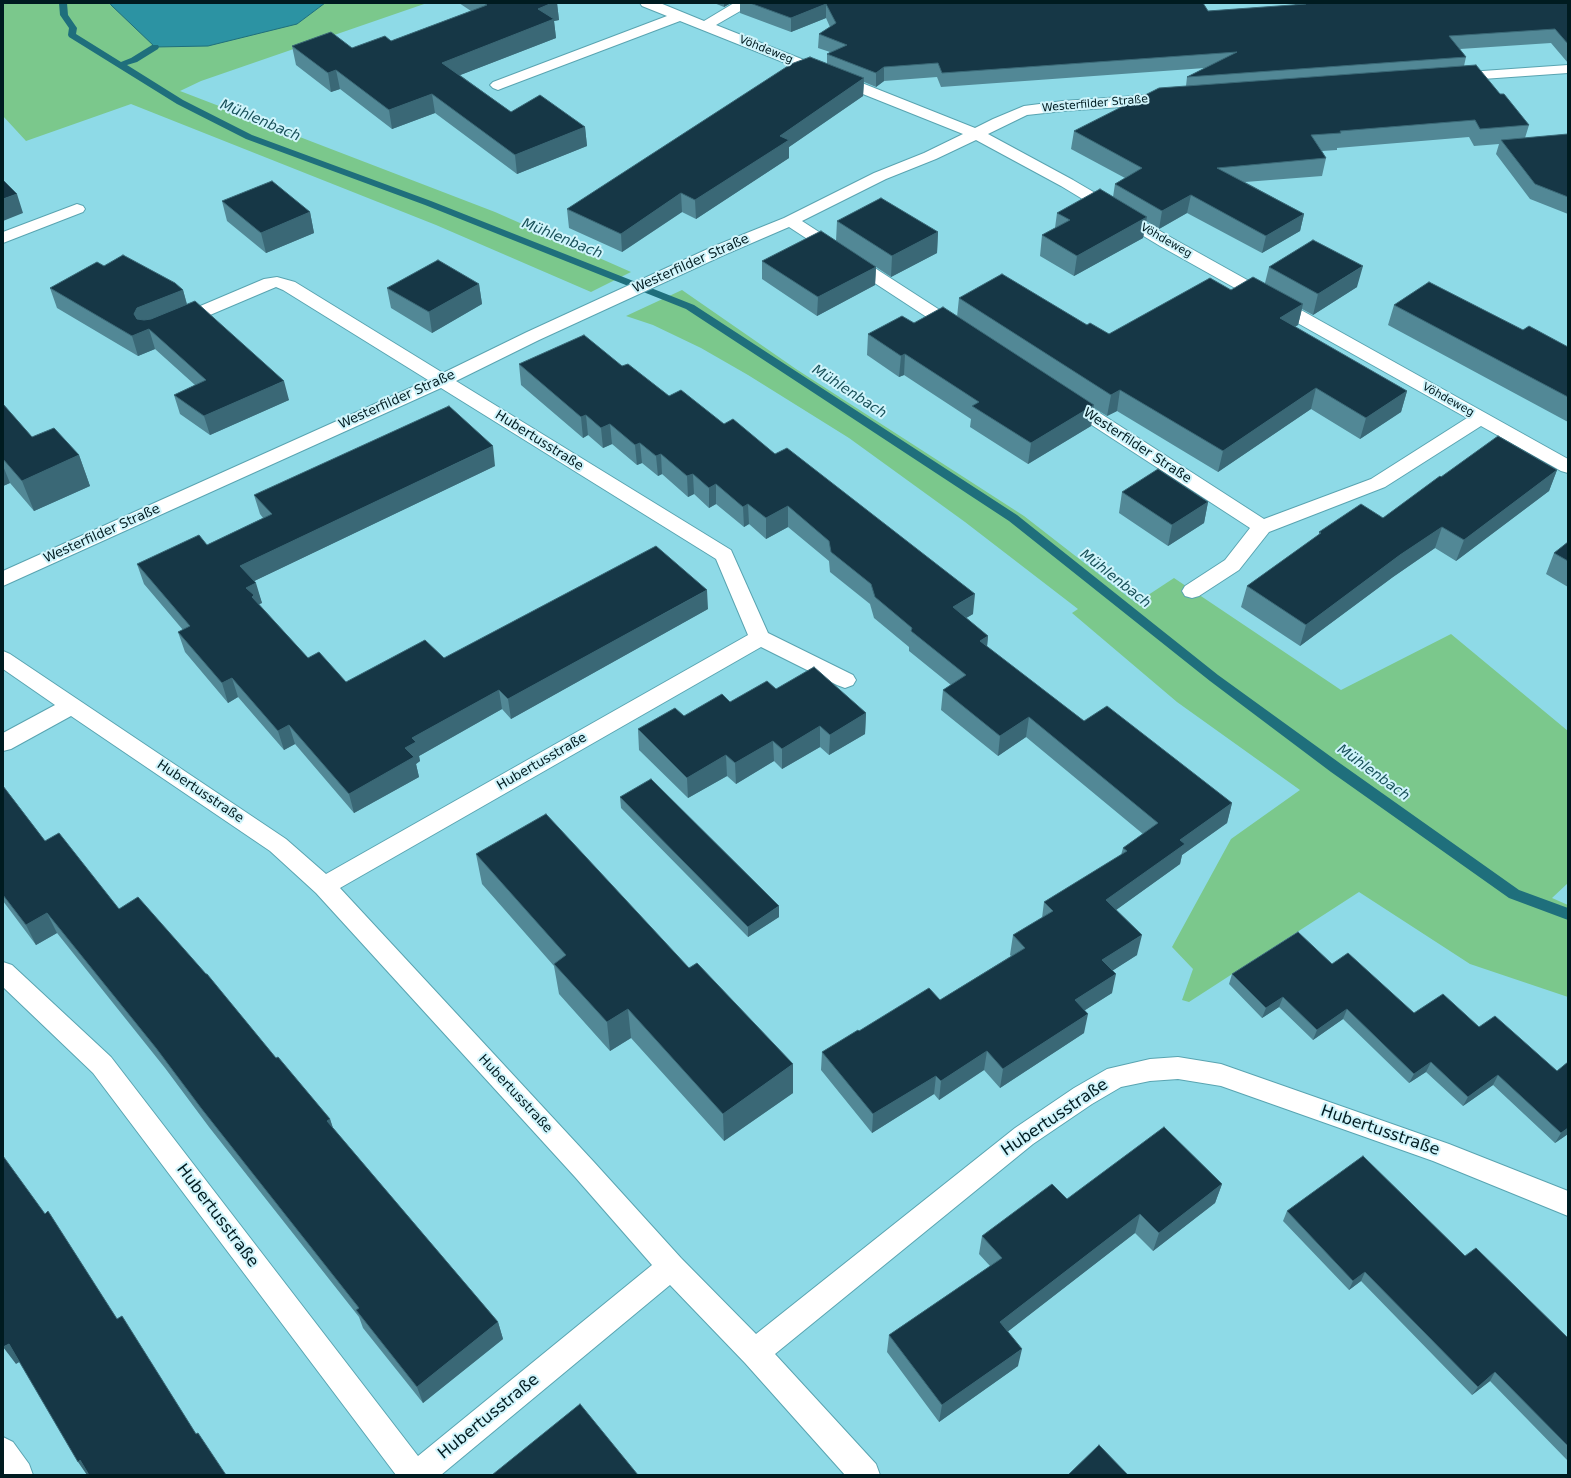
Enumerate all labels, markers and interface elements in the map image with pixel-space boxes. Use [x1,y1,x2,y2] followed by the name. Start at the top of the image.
[737,33,795,67] street label: Vöhdeweg
[1041,93,1149,115] street label: Westerfilder Straße
[217,97,303,145] water label: Mühlenbach
[519,215,605,263] water label: Mühlenbach
[1138,221,1194,261] street label: Vöhdeweg
[630,231,752,297] street label: Westerfilder Straße
[809,362,889,422] water label: Mühlenbach
[336,367,458,433] street label: Westerfilder Straße
[1420,380,1476,420] street label: Vöhdeweg
[1080,405,1194,487] street label: Westerfilder Straße
[492,408,586,474] street label: Hubertusstraße
[41,501,163,567] street label: Westerfilder Straße
[1076,546,1154,612] water label: Mühlenbach
[494,730,590,794] street label: Hubertusstraße
[1334,741,1412,805] water label: Mühlenbach
[154,757,246,827] street label: Hubertusstraße
[475,1052,555,1136] street label: Hubertusstraße
[998,1075,1112,1161] street label: Hubertusstraße
[1318,1102,1442,1160] street label: Hubertusstraße
[172,1161,262,1271] street label: Hubertusstraße
[435,1370,543,1464] street label: Hubertusstraße

